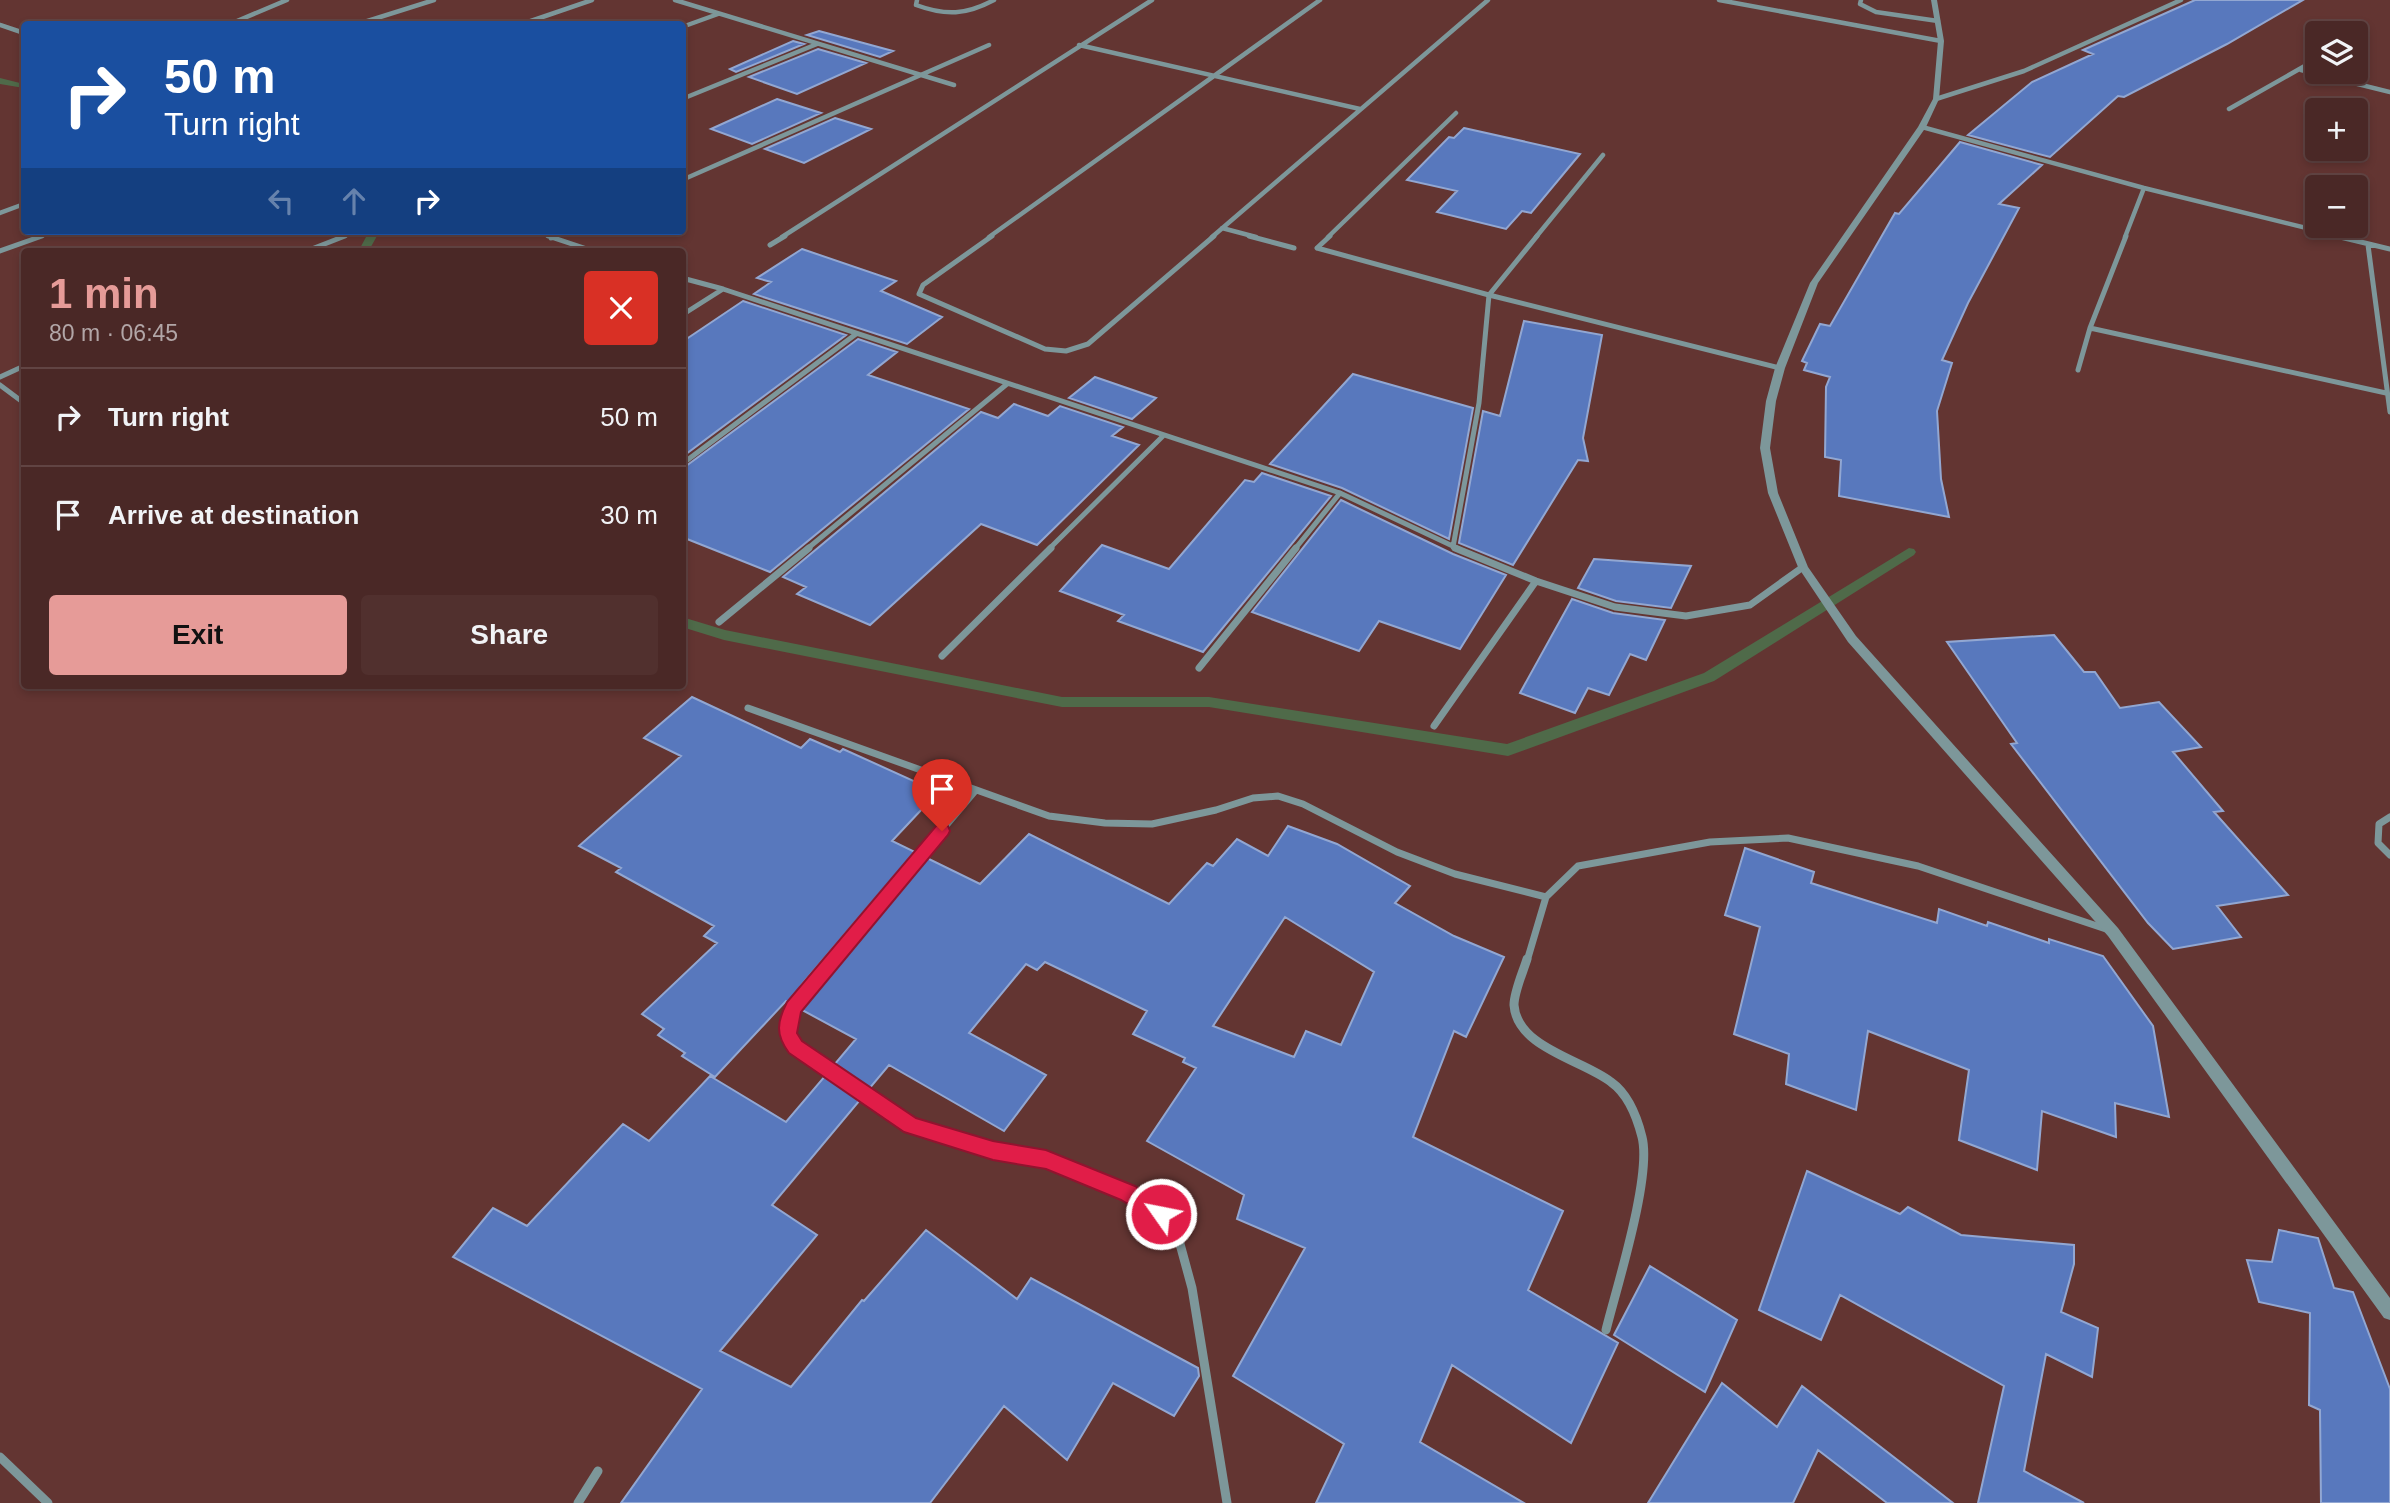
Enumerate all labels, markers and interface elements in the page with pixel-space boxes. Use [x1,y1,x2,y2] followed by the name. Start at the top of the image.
[2305,21,2368,238] map controls
[2305,21,2368,84] button: layers
[49,49,140,140] icon: right
[164,49,276,103] text: 50 m
[2305,98,2368,161] button: +
[164,106,300,142] text: Turn right
[2305,175,2368,238] button: −
[262,182,300,220] icon: left
[335,182,373,220] icon: ahead
[408,182,446,220] icon: right
[49,270,159,317] text: 1 min
[584,271,658,345] button: close
[49,320,178,346] text: 80 m · 06:45
[49,398,87,436] icon: right
[108,402,229,432] text: Turn right
[600,402,658,432] text: 50 m
[49,496,87,534] icon: arrive
[108,500,359,530] text: Arrive at destination
[600,500,658,530] text: 30 m
[49,595,347,675] button: Exit
[361,595,658,675] button: Share
[912,759,972,831] pin
[923,770,961,808] icon: arrive
[1124,1177,1198,1251] position arrow

